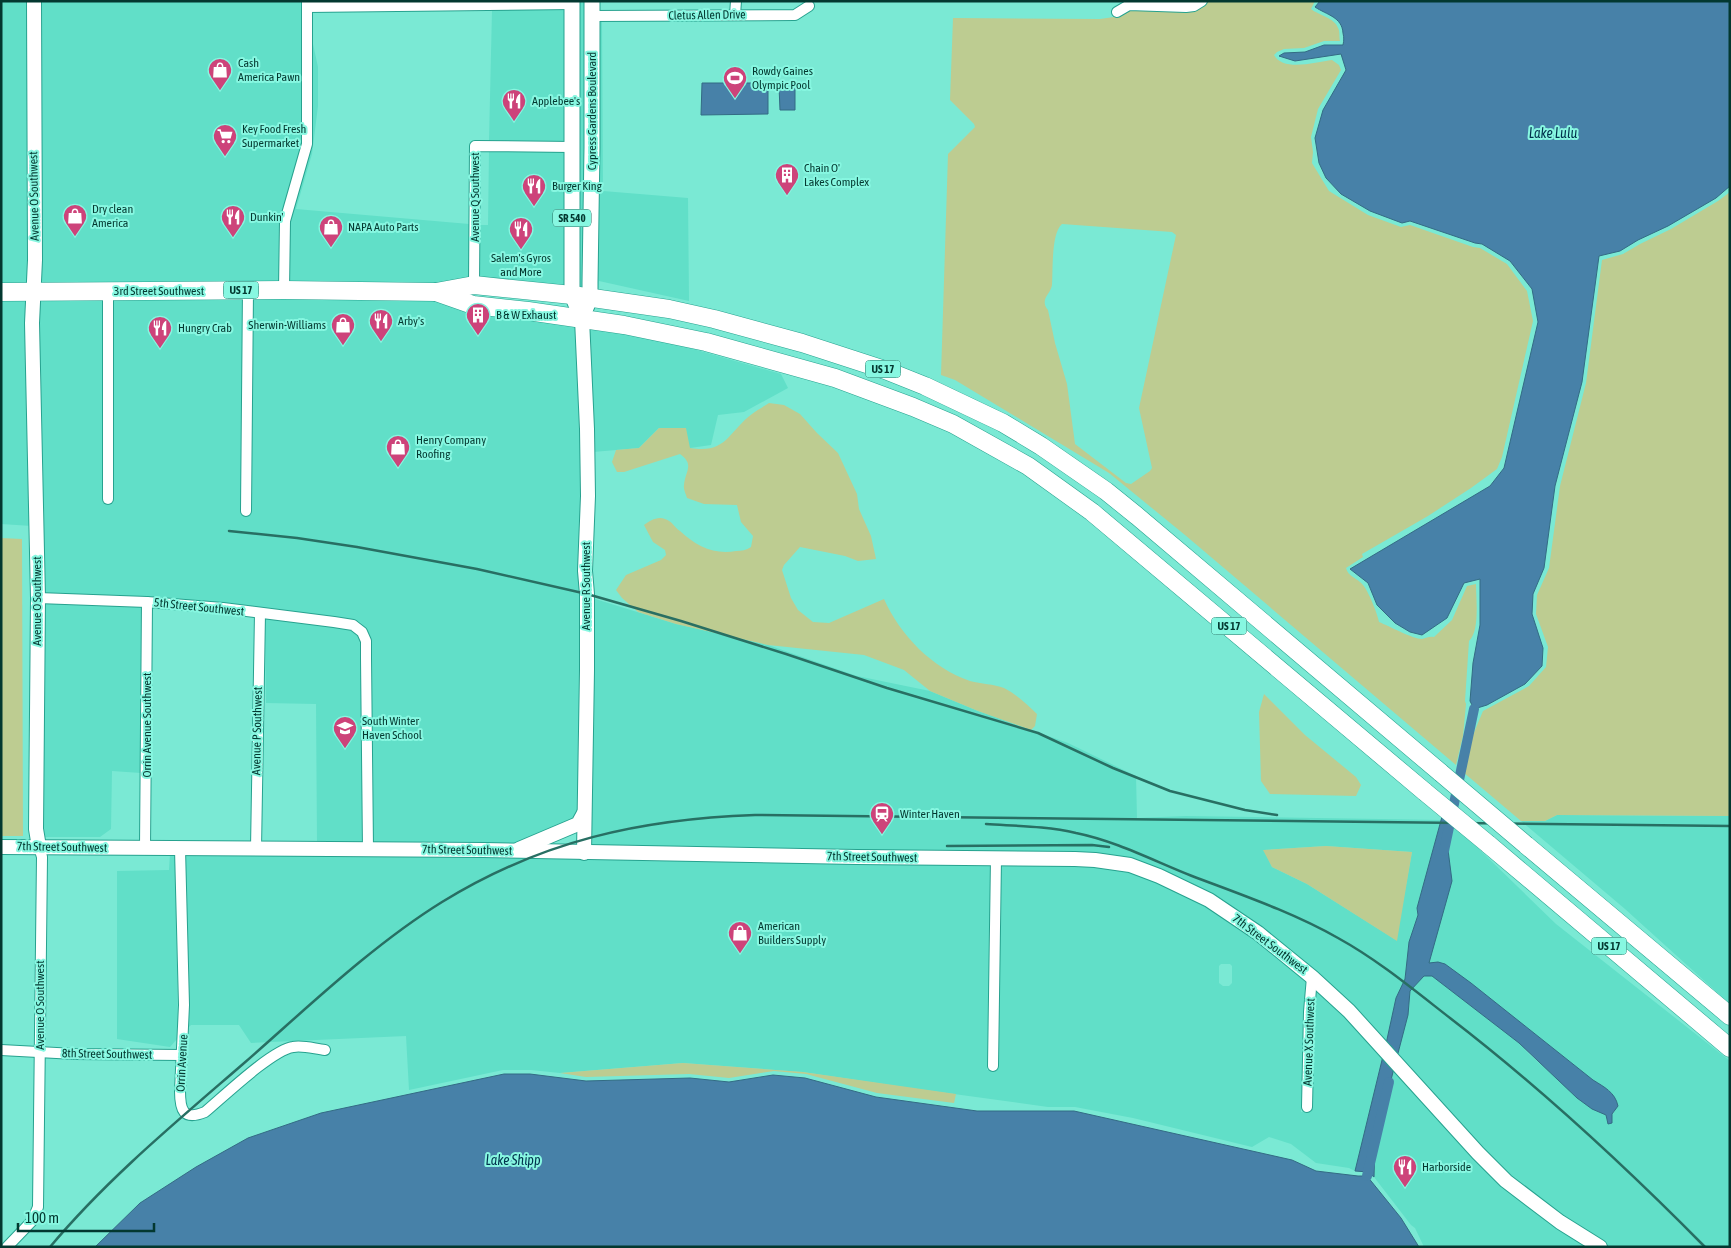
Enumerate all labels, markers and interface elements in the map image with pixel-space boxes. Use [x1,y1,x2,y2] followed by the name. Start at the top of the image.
[668,7,746,23] street label: Cletus Allen Drive
[585,52,599,170] street label: Cypress Gardens Boulevard
[238,56,300,84] place label: Cash America Pawn
[207,57,233,91] shop icon: Cash America Pawn
[752,64,813,92] place label: Rowdy Gaines Olympic Pool
[722,65,748,99] sports icon: Rowdy Gaines Olympic Pool
[501,88,527,122] restaurant icon: Applebee's
[532,94,580,108] place label: Applebee's
[242,122,306,150] place label: Key Food Fresh Supermarket
[212,123,238,157] supermarket icon: Key Food Fresh Supermarket
[1529,125,1578,141] water label: Lake Lulu
[26,151,42,241] street label: Avenue O Southwest
[468,152,482,242] street label: Avenue Q Southwest
[804,161,869,189] place label: Chain O' Lakes Complex
[774,162,800,196] building icon: Chain O' Lakes Complex
[521,173,547,207] restaurant icon: Burger King
[552,179,603,193] place label: Burger King
[92,202,133,230] place label: Dry clean America
[62,203,88,237] shop icon: Dry clean America
[220,204,246,238] restaurant icon: Dunkin'
[250,210,284,224] place label: Dunkin'
[553,210,591,227] road number: SR 540
[318,214,344,248] shop icon: NAPA Auto Parts
[508,216,534,250] restaurant icon: Salem's Gyros and More
[348,220,419,234] place label: NAPA Auto Parts
[491,251,551,279] place label: Salem's Gyros and More
[224,282,258,298] road number: US 17
[114,284,205,298] street label: 3rd Street Southwest
[465,302,491,336] building icon: B & W Exhaust
[368,308,394,342] restaurant icon: Arby's
[496,308,557,322] place label: B & W Exhaust
[330,312,356,346] shop icon: Sherwin-Williams
[398,314,424,328] place label: Arby's
[147,315,173,349] restaurant icon: Hungry Crab
[248,318,326,332] place label: Sherwin-Williams
[178,321,232,335] place label: Hungry Crab
[866,360,900,378] road number: US 17
[416,433,486,461] place label: Henry Company Roofing
[385,434,411,468] shop icon: Henry Company Roofing
[579,541,593,630] street label: Avenue R Southwest
[30,556,44,646] street label: Avenue O Southwest
[153,595,245,619] street label: 5th Street Southwest
[1212,618,1246,634] road number: US 17
[140,672,154,778] street label: Orrin Avenue Southwest
[249,686,265,775] street label: Avenue P Southwest
[362,714,423,742] place label: South Winter Haven School
[332,715,358,749] school or university icon: South Winter Haven School
[869,801,895,835] station icon: Winter Haven
[900,807,960,821] place label: Winter Haven
[17,839,108,855] street label: 7th Street Southwest
[422,842,513,858] street label: 7th Street Southwest
[827,849,918,865] street label: 7th Street Southwest
[1230,911,1311,977] street label: 7th Street Southwest
[758,919,826,947] place label: American Builders Supply
[727,920,753,954] shop icon: American Builders Supply
[1592,938,1626,954] road number: US 17
[33,960,47,1050] street label: Avenue O Southwest
[1300,997,1318,1086] street label: Avenue X Southwest
[174,1034,190,1092] street label: Orrin Avenue
[62,1046,153,1062] street label: 8th Street Southwest
[485,1152,541,1168] water label: Lake Shipp
[1392,1154,1418,1188] restaurant icon: Harborside
[1422,1160,1471,1174] place label: Harborside
[18,1200,154,1232] scale bar
[25,1209,59,1226] text: 100 m

